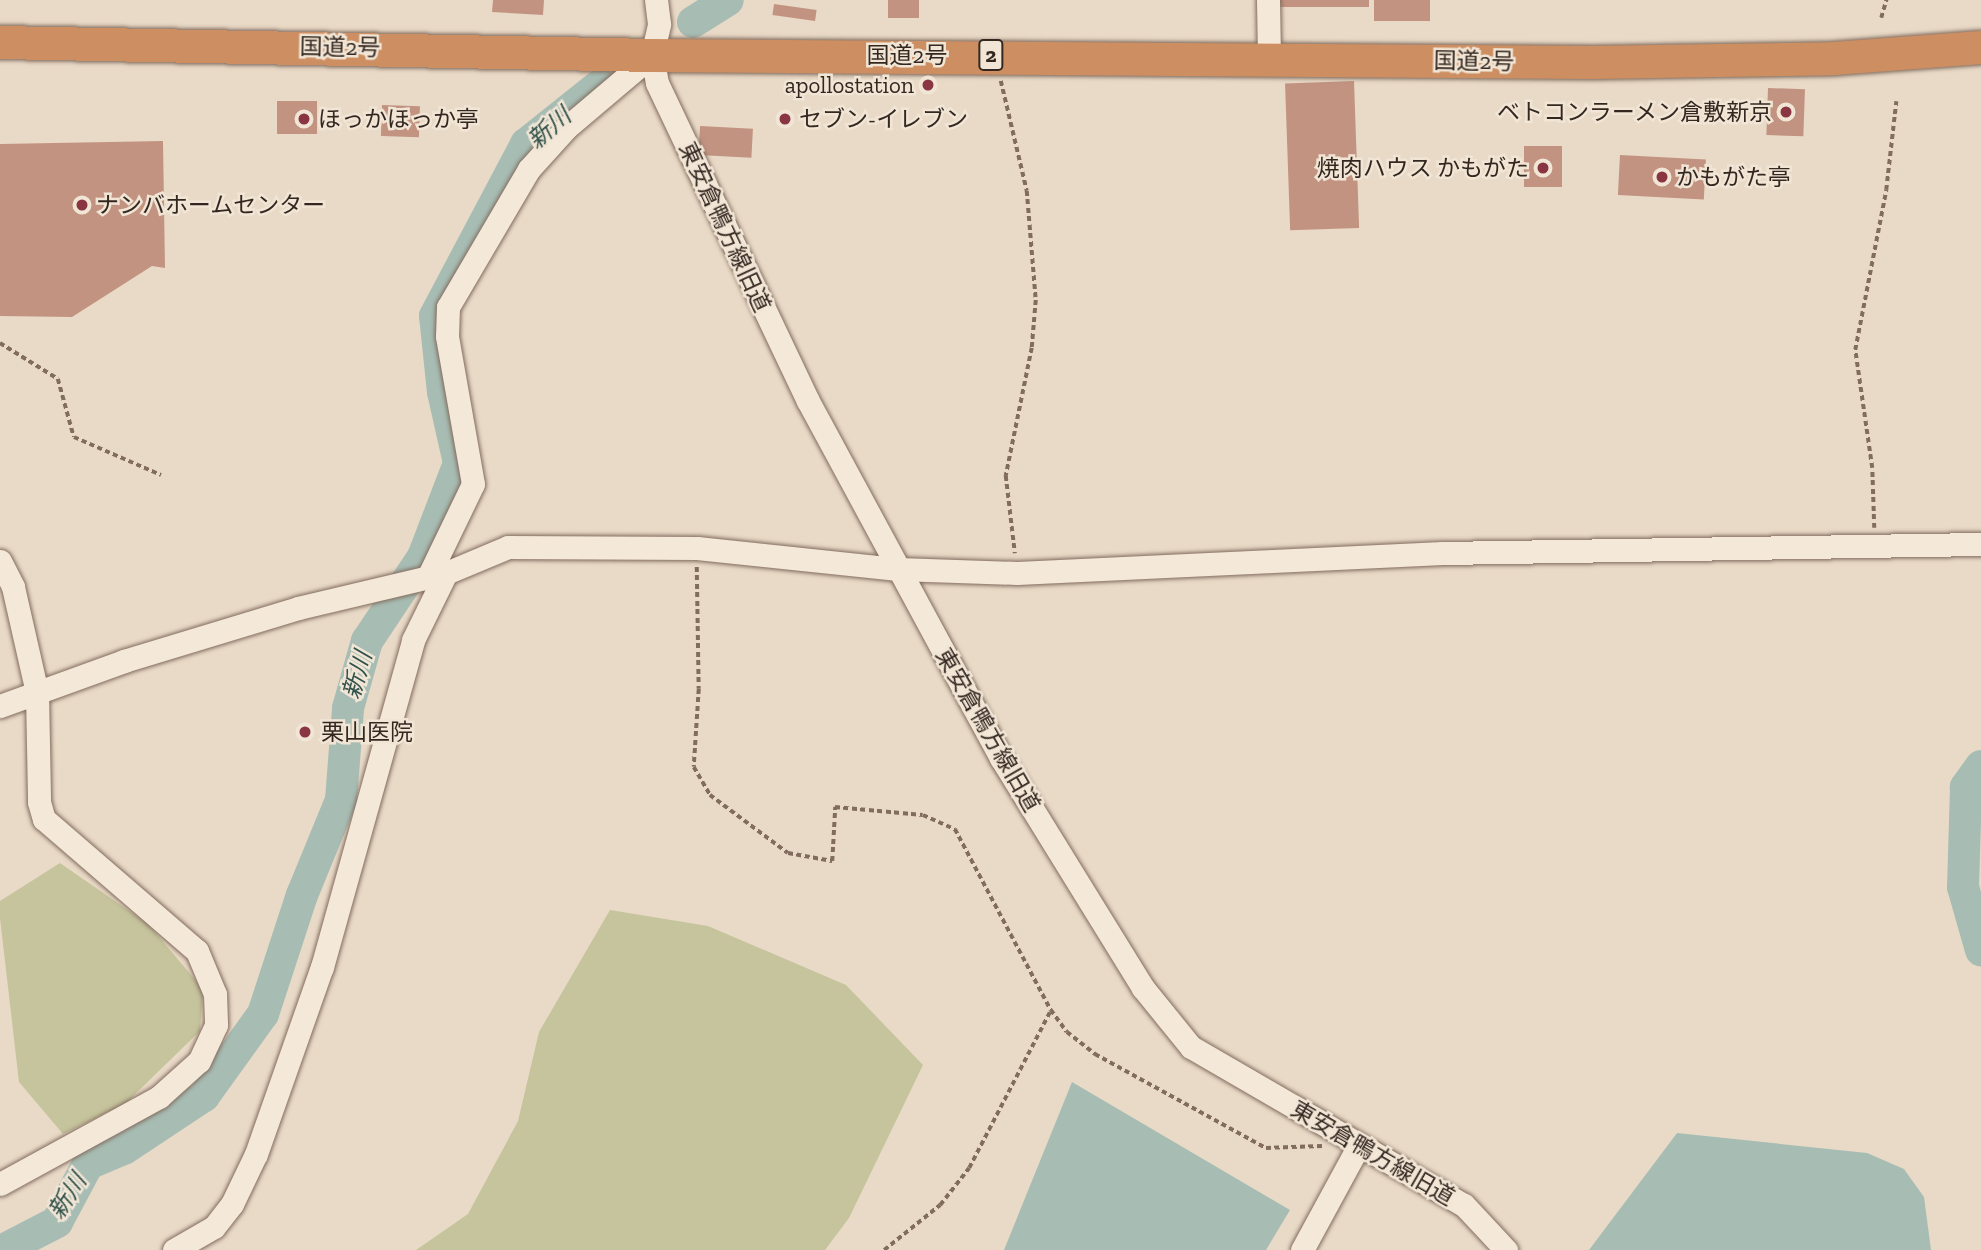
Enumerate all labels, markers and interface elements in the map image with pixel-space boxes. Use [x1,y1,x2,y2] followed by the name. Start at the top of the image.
[299,32,381,62] street label: 国道2号
[977,38,1005,72] road number: 2
[867,41,947,69] street label: 国道2号
[1433,46,1515,76] street label: 国道2号
[785,71,914,99] place label: apollostation
[920,77,936,93] marker: apollostation
[1496,98,1772,126] place label: ベトコンラーメン倉敷新京
[521,101,577,155] water label: 新川
[1778,104,1794,120] marker: ベトコンラーメン倉敷新京
[318,105,479,133] place label: ほっかほっか亭
[799,105,968,133] place label: セブン-イレブン
[296,111,312,127] marker: ほっかほっか亭
[777,111,793,127] marker: セブン-イレブン
[674,138,776,316] street label: 東安倉鴨方線旧道
[1317,154,1529,182] place label: 焼肉ハウス かもがた
[1535,160,1551,176] marker: 焼肉ハウス かもがた
[1676,163,1791,191] place label: かもがた亭
[1654,169,1670,185] marker: かもがた亭
[96,191,326,219] place label: ナンバホームセンター
[74,197,90,213] marker: ナンバホームセンター
[930,643,1046,817] street label: 東安倉鴨方線旧道
[337,648,377,702] water label: 新川
[321,718,413,746] place label: 栗山医院
[295,722,315,742] marker: 栗山医院
[1286,1095,1460,1211] street label: 東安倉鴨方線旧道
[42,1168,92,1224] water label: 新川

